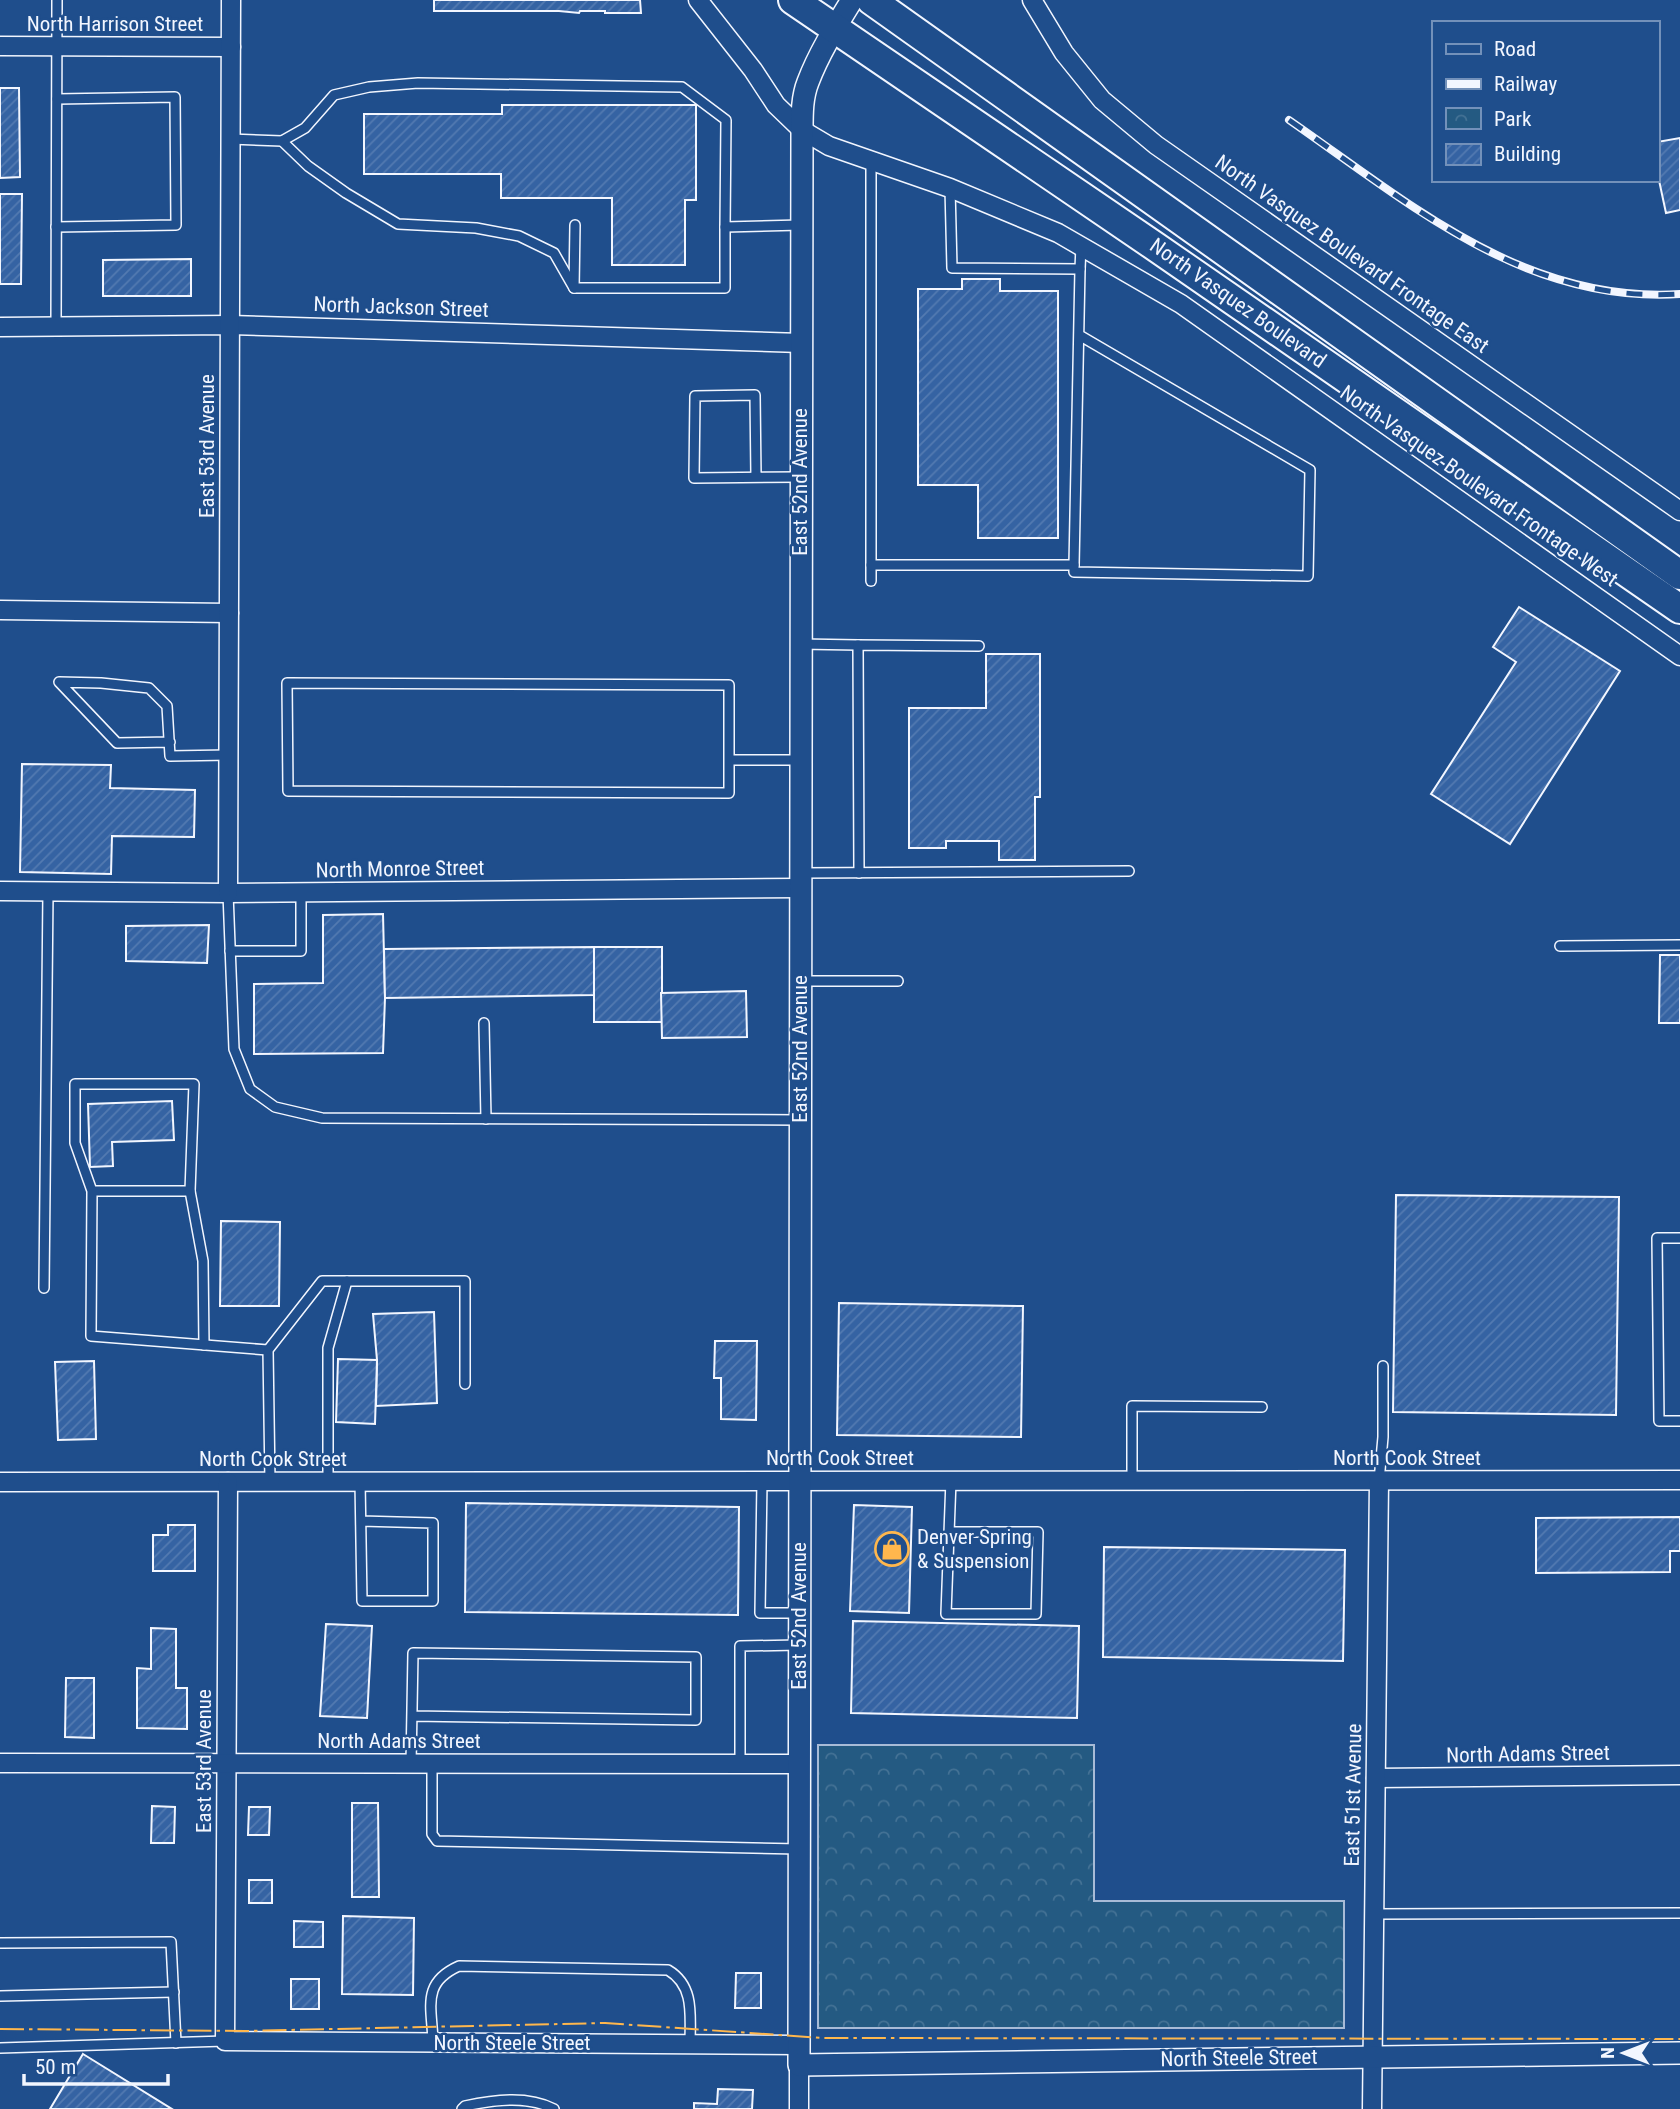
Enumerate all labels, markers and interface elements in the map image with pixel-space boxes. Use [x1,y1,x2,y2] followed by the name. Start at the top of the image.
[27,12,203,36] street label: North Harrison Street
[1432,21,1659,182] legend
[1494,37,1536,61] text: Road
[1494,72,1557,96] text: Railway
[1494,107,1532,131] text: Park
[1494,142,1561,166] text: Building
[1210,149,1494,359] street label: North Vasquez Boulevard Frontage East
[1145,233,1331,373] street label: North Vasquez Boulevard
[313,292,489,322] street label: North Jackson Street
[195,374,219,518] street label: East 53rd Avenue
[1336,381,1622,591] street label: North Vasquez Boulevard Frontage West
[788,408,812,556] street label: East 52nd Avenue
[315,856,485,882] street label: North Monroe Street
[788,975,812,1123] street label: East 52nd Avenue
[766,1446,914,1470] street label: North Cook Street
[1333,1446,1481,1470] street label: North Cook Street
[199,1447,347,1471] street label: North Cook Street
[917,1525,1032,1573] place label: Denver Spring & Suspension
[873,1530,911,1568] shop icon: Denver Spring & Suspension
[787,1542,811,1690] street label: East 52nd Avenue
[192,1689,216,1833] street label: East 53rd Avenue
[1340,1723,1366,1867] street label: East 51st Avenue
[317,1729,481,1753] street label: North Adams Street
[1446,1741,1610,1767] street label: North Adams Street
[1589,2018,1659,2088] north arrow
[433,2031,591,2055] street label: North Steele Street
[24,2042,168,2086] scale bar
[1160,2045,1318,2071] street label: North Steele Street
[1596,2047,1619,2059] text: N
[35,2055,76,2079] text: 50 m

